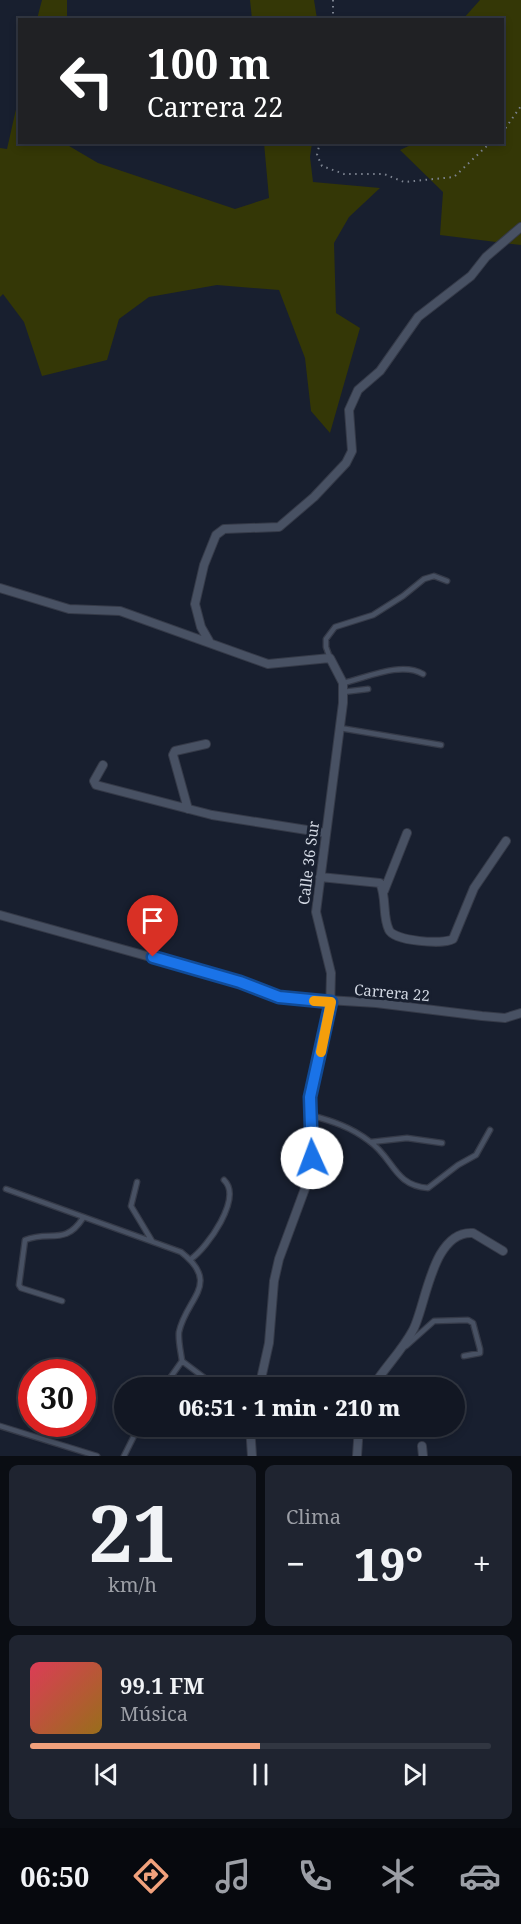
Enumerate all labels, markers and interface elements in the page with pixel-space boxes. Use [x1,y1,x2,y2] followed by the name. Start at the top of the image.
[147,34,271,91] text: 100 m
[48,42,126,120] icon: left
[147,88,283,125] text: Carrera 22
[293,820,323,906] street label: Calle 36 Sur
[127,895,178,957] pin
[136,904,169,937] icon: arrive
[354,979,431,1005] street label: Carrera 22
[280,1126,344,1190] position arrow
[18,1359,96,1437] speed limit sign: 30
[179,1392,400,1422] text: 06:51 · 1 min · 210 m
[88,1479,177,1585] text: 21
[286,1503,341,1530] text: Clima
[354,1533,423,1594] text: 19°
[286,1541,305,1586] text: −
[473,1541,491,1586] text: +
[108,1571,157,1598] text: km/h
[120,1670,204,1700] text: 99.1 FM
[120,1700,188,1727] text: Música
[90,1758,123,1791] icon: previous
[244,1758,277,1791] icon: pause
[398,1758,431,1791] icon: next
[130,1855,172,1897] icon: directions
[212,1855,254,1897] icon: music
[294,1855,336,1897] icon: phone
[377,1855,419,1897] icon: climate
[459,1855,501,1897] icon: car
[20,1858,89,1895] text: 06:50

